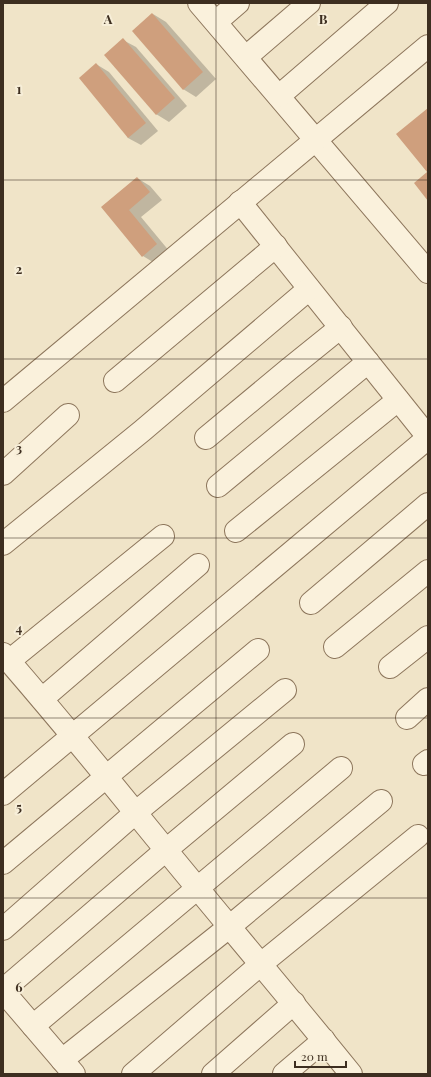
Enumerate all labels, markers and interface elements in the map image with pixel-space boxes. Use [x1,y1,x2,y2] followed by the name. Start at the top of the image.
[103,10,113,27] text: A
[319,10,328,27] text: B
[17,80,22,97] text: 1
[16,260,23,277] text: 2
[16,439,22,456] text: 3
[16,619,23,636] text: 4
[16,798,22,815] text: 5
[15,978,23,995] text: 6
[295,1043,346,1069] scale bar
[301,1048,328,1064] text: 20 m

